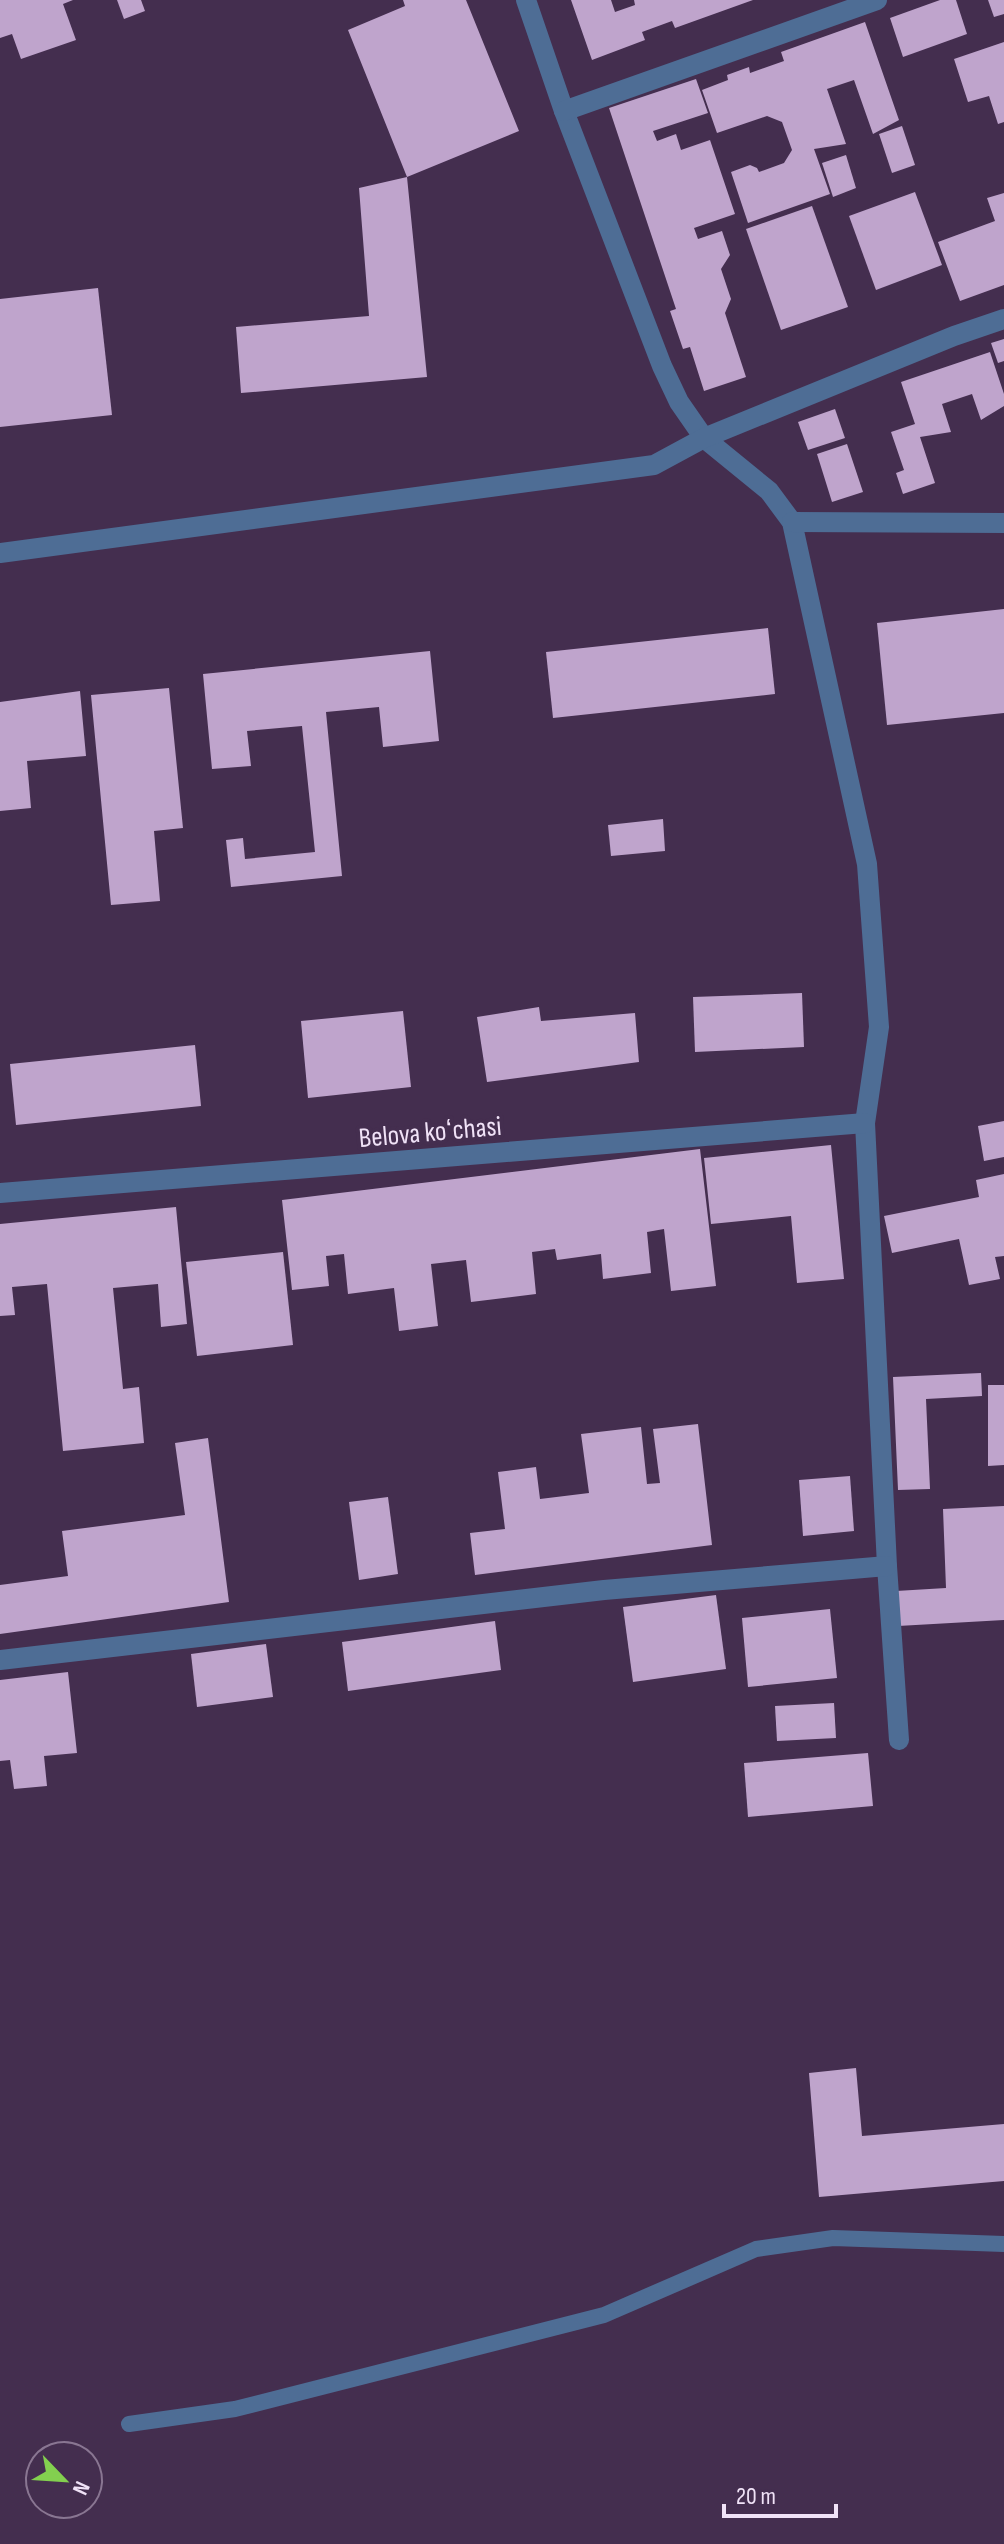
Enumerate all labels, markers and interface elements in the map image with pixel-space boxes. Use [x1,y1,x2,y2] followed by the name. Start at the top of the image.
[357,1110,503,1155] street label: Belova koʻchasi
[24,2440,104,2520] north arrow
[724,2468,836,2518] scale bar
[66,2477,95,2499] text: N
[736,2482,776,2511] text: 20 m

